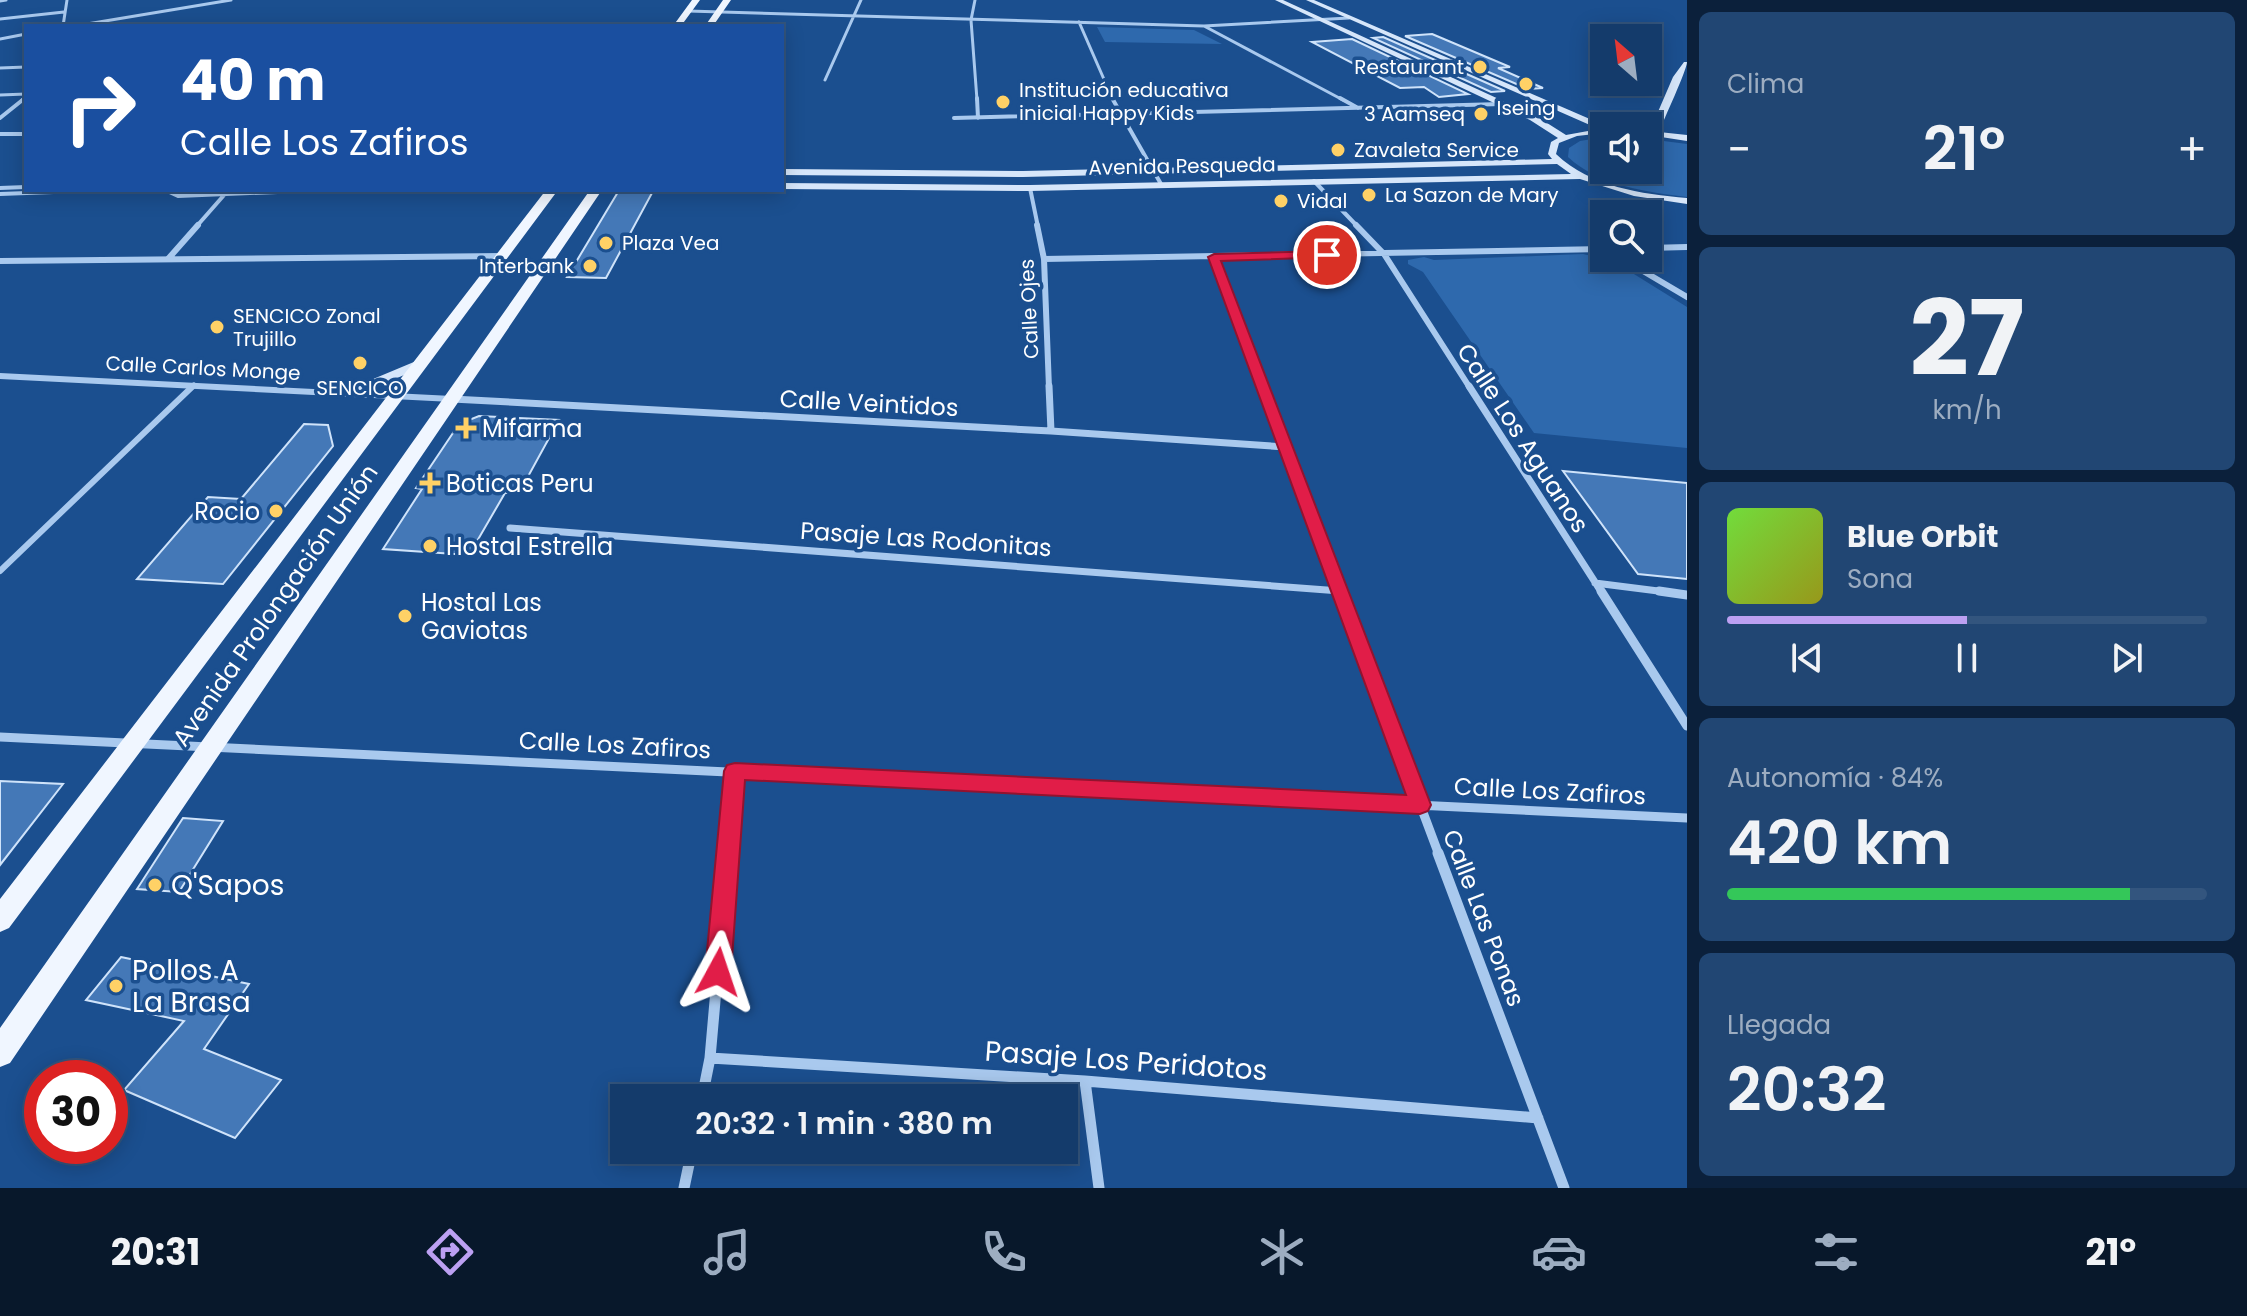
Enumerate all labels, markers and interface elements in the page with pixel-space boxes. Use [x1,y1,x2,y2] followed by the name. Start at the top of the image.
[1590,24,1662,96] north arrow
[1590,24,1662,272] map controls
[180,41,326,120] text: 40 m
[1354,53,1464,81] place label: Restaurant
[48,56,152,160] icon: right
[1471,58,1489,76] marker: Restaurant
[1727,66,1804,102] text: Clima
[1517,75,1535,93] marker: Iseing
[1019,76,1229,127] place label: Institución educativa inicial Happy Kids
[994,93,1012,111] marker: Institución educativa inicial Happy Kids
[1497,94,1556,122] place label: Iseing
[1364,100,1465,128] place label: 3 Aamseq
[1472,105,1490,123] marker: 3 Aamseq
[1923,107,2006,191] text: 21°
[1590,112,1662,184] button: sound
[180,117,469,168] text: Calle Los Zafiros
[1727,119,1751,180] text: −
[2177,119,2207,180] text: +
[1354,136,1519,164] place label: Zavaleta Service
[1329,141,1347,159] marker: Zavaleta Service
[1088,150,1276,182] street label: Avenida Pesqueda
[1385,181,1559,209] place label: La Sazon de Mary
[1360,186,1378,204] marker: La Sazon de Mary
[1297,187,1347,215] place label: Vidal
[1272,192,1290,210] marker: Vidal
[1590,200,1662,272] button: search
[1293,221,1361,289] pin
[622,229,719,257] place label: Plaza Vea
[1305,233,1349,277] icon: arrive
[597,234,615,252] marker: Plaza Vea
[479,252,575,280] place label: Interbank
[581,257,599,275] marker: Interbank
[1012,258,1046,360] street label: Calle Ojes
[1909,266,2025,411] text: 27
[233,302,381,353] place label: SENCICO Zonal Trujillo
[208,318,226,336] marker: SENCICO Zonal Trujillo
[1449,337,1597,539] street label: Calle Los Aguanos
[105,349,301,387] street label: Calle Carlos Monge
[351,354,369,372] marker: SENCICO
[316,374,404,402] place label: SENCICO
[779,382,959,424] street label: Calle Veintidos
[1932,392,2002,428] text: km/h
[482,412,583,445] place label: Mifarma
[457,419,475,437] marker: Mifarma
[165,457,385,753] street label: Avenida Prolongación Unión
[446,467,594,500] place label: Boticas Peru
[421,474,439,492] marker: Boticas Peru
[194,495,260,528] place label: Rocio
[267,502,285,520] marker: Rocio
[799,514,1053,564] street label: Pasaje Las Rodonitas
[1847,515,1999,558] text: Blue Orbit
[446,530,613,563] place label: Hostal Estrella
[421,537,439,555] marker: Hostal Estrella
[1847,561,1913,597] text: Sona
[421,586,542,647] place label: Hostal Las Gaviotas
[396,607,414,625] marker: Hostal Las Gaviotas
[1785,636,1829,680] icon: previous
[1945,636,1989,680] icon: pause
[2105,636,2149,680] icon: next
[518,723,712,767] street label: Calle Los Zafiros
[1727,760,1943,796] text: Autonomía · 84%
[1453,769,1647,813] street label: Calle Los Zafiros
[1727,801,1952,885] text: 420 km
[1435,825,1533,1011] street label: Calle Las Ponas
[171,866,284,905] place label: Q'Sapos
[146,876,164,894] marker: Q'Sapos
[676,930,760,1014] position arrow
[132,951,251,1022] place label: Pollos A La Brasa
[107,977,125,995] marker: Pollos A La Brasa
[1727,1007,1831,1043] text: Llegada
[983,1032,1269,1090] street label: Pasaje Los Peridotos
[1727,1048,1886,1132] text: 20:32
[24,1060,128,1164] speed limit sign: 30
[695,1102,993,1145] text: 20:32 · 1 min · 380 m
[422,1224,478,1280] icon: directions
[699,1224,755,1280] icon: music
[976,1224,1032,1280] icon: phone
[1254,1224,1310,1280] icon: climate
[1531,1224,1587,1280] icon: car
[1808,1224,1864,1280] icon: filters
[111,1227,200,1278] text: 20:31
[2086,1227,2136,1278] text: 21°

